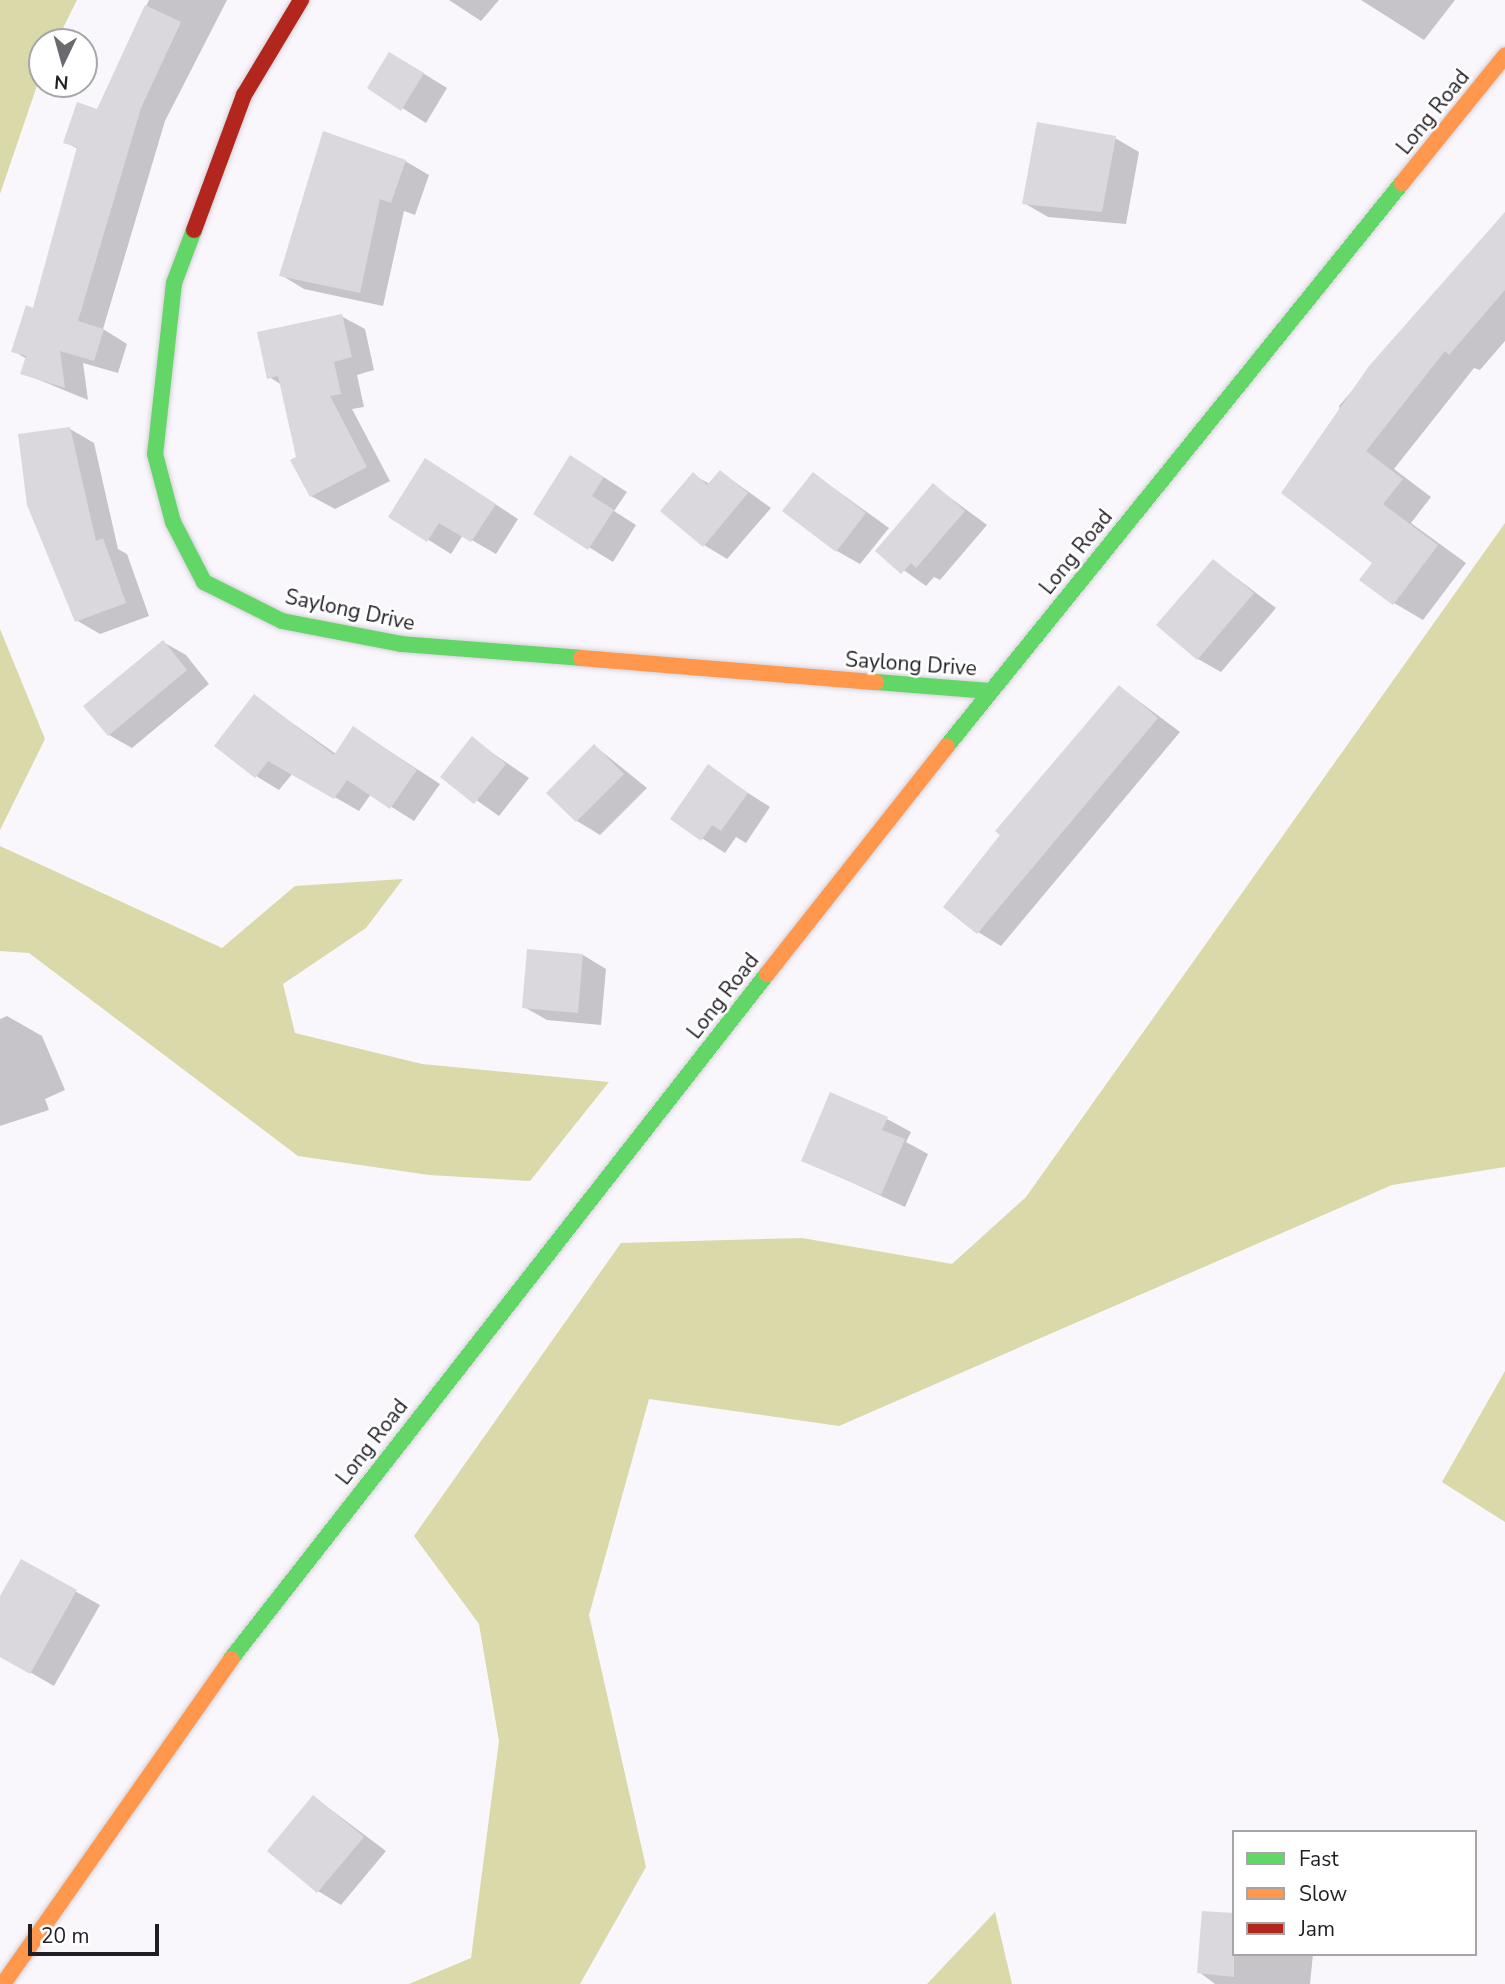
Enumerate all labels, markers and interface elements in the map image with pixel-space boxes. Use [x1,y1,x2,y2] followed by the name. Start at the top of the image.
[28,28,98,98] north arrow
[1391,65,1475,159] street label: Long Road
[53,68,70,95] text: N
[1034,505,1118,599] street label: Long Road
[283,584,417,636] street label: Saylong Drive
[844,647,978,681] street label: Saylong Drive
[682,948,764,1044] street label: Long Road
[331,1394,413,1490] street label: Long Road
[1232,1830,1477,1956] legend
[1299,1845,1339,1873] text: Fast
[1299,1880,1347,1908] text: Slow
[32,1910,163,1954] scale bar
[1299,1915,1335,1943] text: Jam
[41,1922,90,1950] text: 20 m

